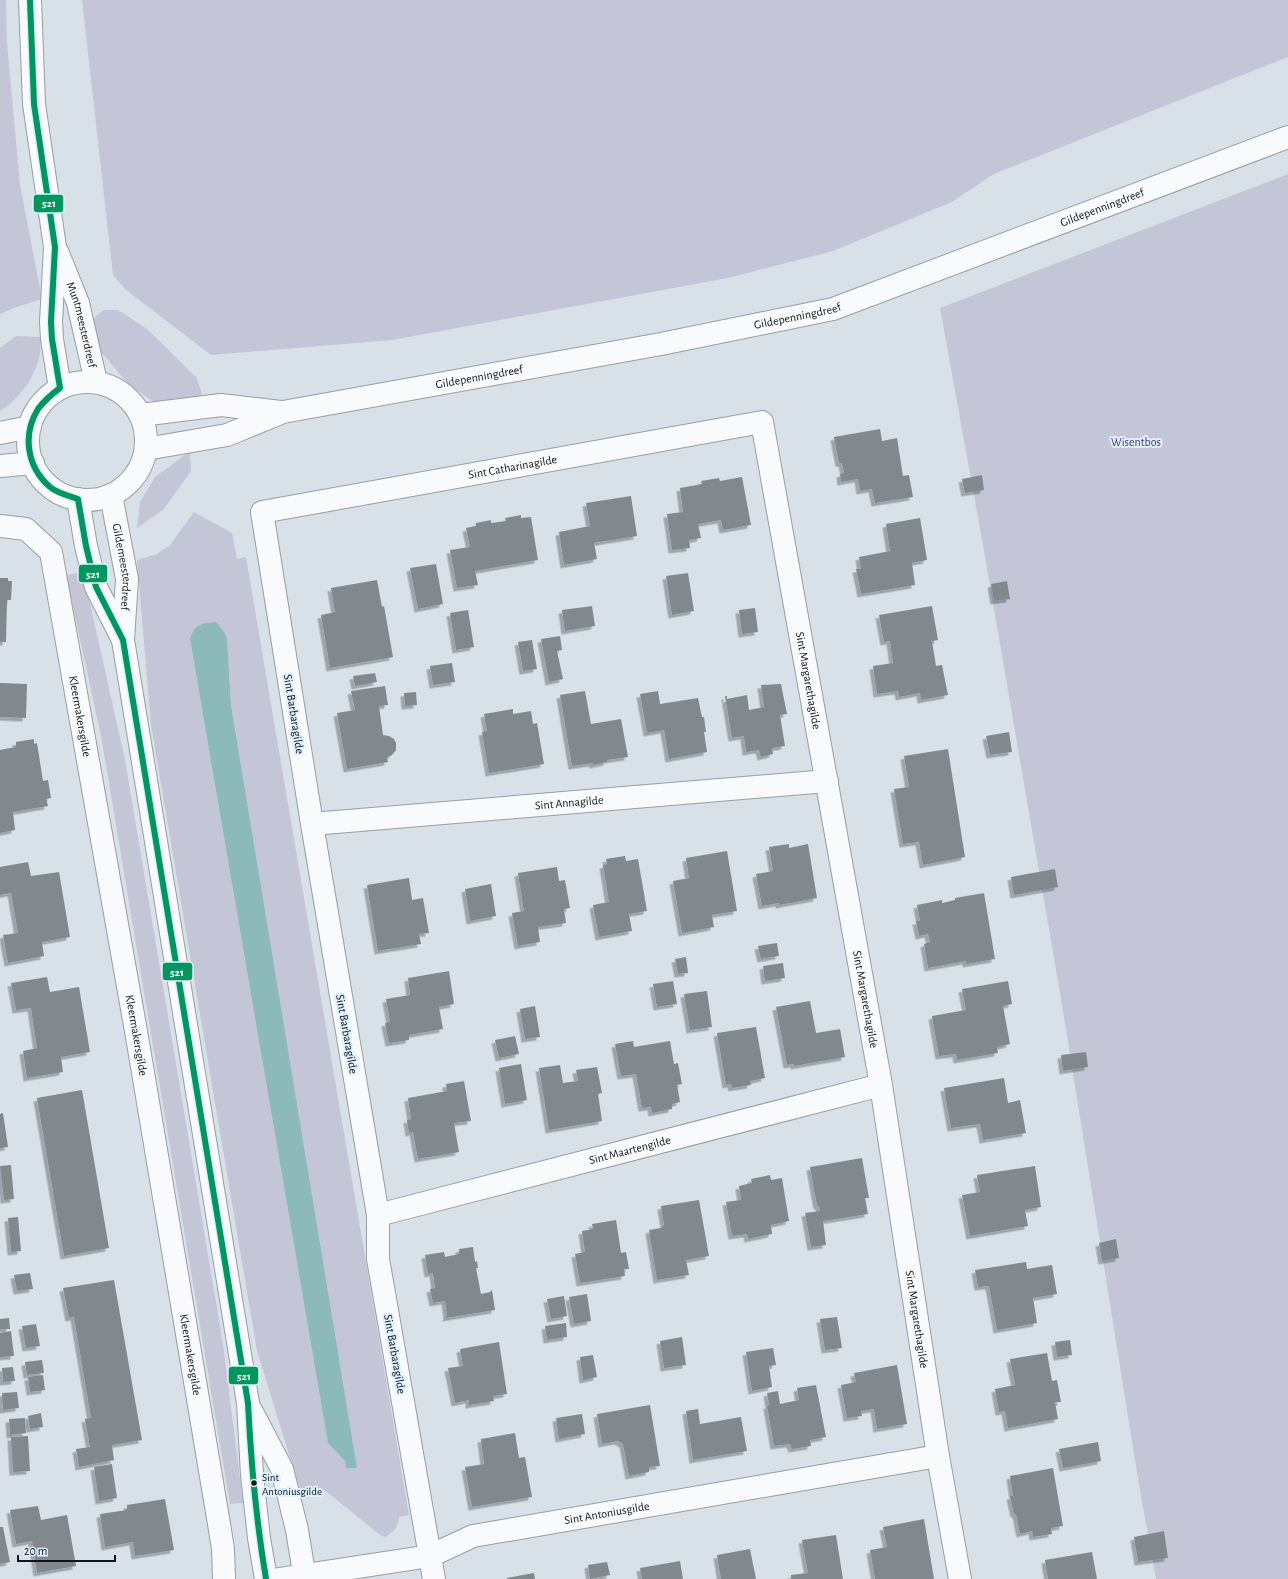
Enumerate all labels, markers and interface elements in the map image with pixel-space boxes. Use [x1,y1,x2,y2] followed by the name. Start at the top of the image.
[1059,186,1147,229] street label: Gildepenningdreef
[33,194,64,213] line badge: 521
[42,198,56,209] text: 521
[64,280,99,370] street label: Muntmeesterdreef
[753,300,844,331] street label: Gildepenningdreef
[434,363,525,390] street label: Gildepenningdreef
[1111,436,1161,448] park label: Wisentbos
[467,453,558,481] street label: Sint Catharinagilde
[111,522,133,612] street label: Gildemeesterdreef
[78,564,108,583] line badge: 521
[86,569,100,580] text: 521
[794,631,823,730] street label: Sint Margarethagilde
[282,673,306,755] street label: Sint Barbaragilde
[67,675,93,758] street label: Kleermakersgilde
[534,794,604,811] street label: Sint Annagilde
[851,950,880,1049] street label: Sint Margarethagilde
[162,962,193,981] line badge: 521
[170,967,184,978] text: 521
[334,993,360,1075] street label: Sint Barbaragilde
[124,994,149,1077] street label: Kleermakersgilde
[588,1134,672,1166] street label: Sint Maartengilde
[904,1269,930,1369] street label: Sint Margarethagilde
[178,1313,203,1396] street label: Kleermakersgilde
[382,1313,408,1395] street label: Sint Barbaragilde
[228,1366,259,1385] line badge: 521
[237,1371,251,1382] text: 521
[262,1472,322,1497] place label: Sint Antoniusgilde
[249,1478,259,1488] marker: Sint Antoniusgilde
[563,1500,650,1526] street label: Sint Antoniusgilde
[18,1537,115,1563] scale bar
[24,1545,47,1557] text: 20 m

